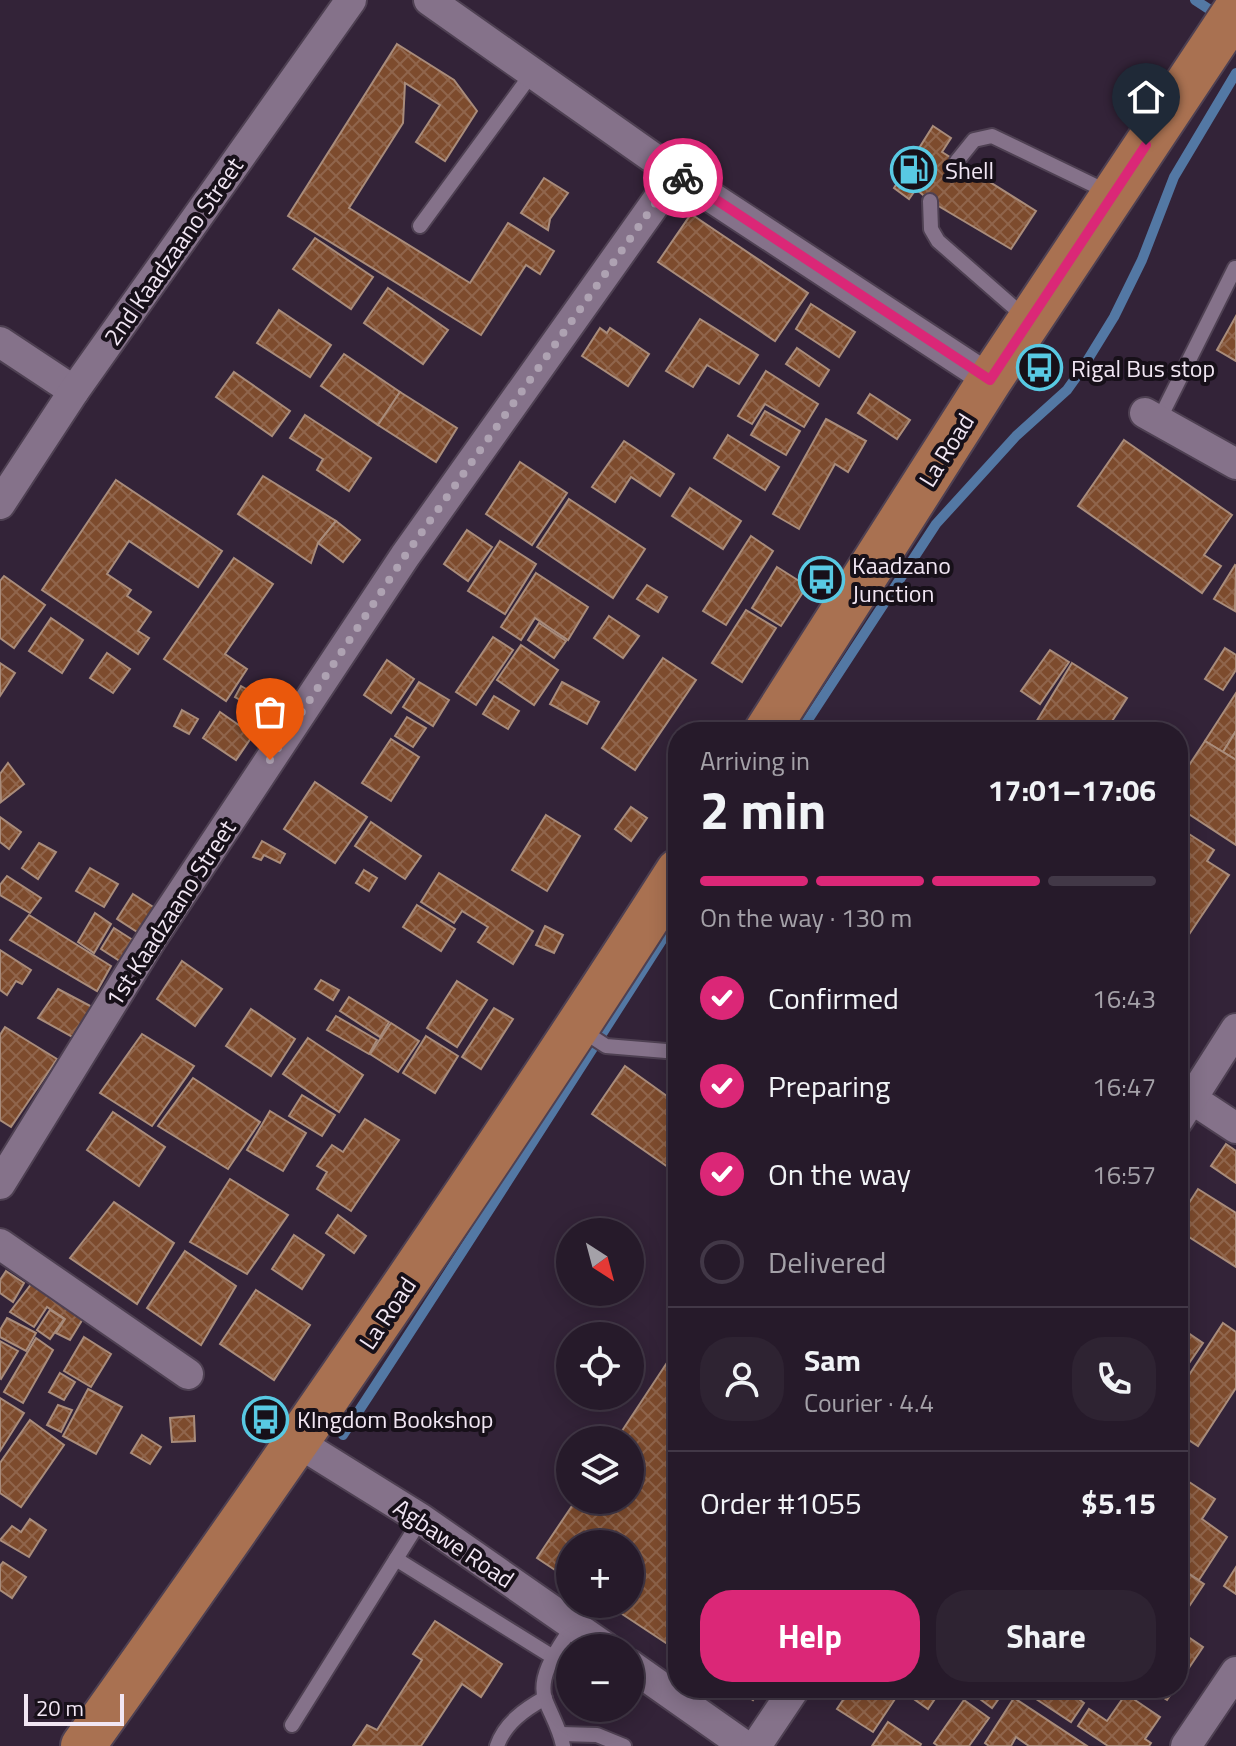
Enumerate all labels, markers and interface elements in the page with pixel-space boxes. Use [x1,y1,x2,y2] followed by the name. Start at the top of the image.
[1112,63,1180,145] pin
[1124,75,1168,119] icon: home
[643,138,723,218] courier
[890,146,938,194] fuel station icon: Shell
[94,149,252,352] street label: 2nd Kaadzaano Street
[945,152,994,188] place label: Shell
[661,156,705,200] icon: bike
[1016,344,1064,392] bus stop icon: Rigal Bus stop
[1071,350,1215,386] place label: Rigal Bus stop
[909,406,983,494] street label: La Road
[852,547,951,611] place label: Kaadzano Junction
[797,555,845,603] bus stop icon: Kaadzano Junction
[236,678,304,760] pin
[248,690,292,734] icon: bag
[700,741,810,780] text: Arriving in
[988,767,1156,813] text: 17:01–17:06
[700,770,826,849] text: 2 min
[96,812,244,1014] street label: 1st Kaadzaano Street
[700,898,912,937] text: On the way · 130 m
[768,975,899,1021] text: Confirmed
[700,976,744,1020] icon: check
[1092,979,1156,1018] text: 16:43
[768,1063,890,1109] text: Preparing
[700,1064,744,1108] icon: check
[1092,1067,1156,1106] text: 16:47
[768,1151,911,1197] text: On the way
[700,1152,744,1196] icon: check
[1092,1155,1156,1194] text: 16:57
[556,1218,644,1306] north arrow
[556,1218,644,1722] map controls
[768,1239,886,1285] text: Delivered
[349,1269,425,1357] street label: La Road
[556,1322,644,1410] button: locate
[700,1337,784,1421] button: person
[804,1337,861,1383] text: Sam
[1072,1337,1156,1421] button: phone
[804,1383,934,1422] text: Courier · 4.4
[242,1395,290,1443] bus stop icon: KIngdom Bookshop
[297,1401,494,1437] place label: KIngdom Bookshop
[556,1426,644,1514] button: layers
[700,1480,862,1526] text: Order #1055
[1081,1480,1156,1526] text: $5.15
[386,1489,522,1597] street label: Agbawe Road
[556,1530,644,1618] button: +
[700,1590,920,1682] button: Help
[936,1590,1156,1682] button: Share
[556,1634,644,1722] button: −
[24,1690,124,1726] scale bar
[36,1691,84,1725] text: 20 m

